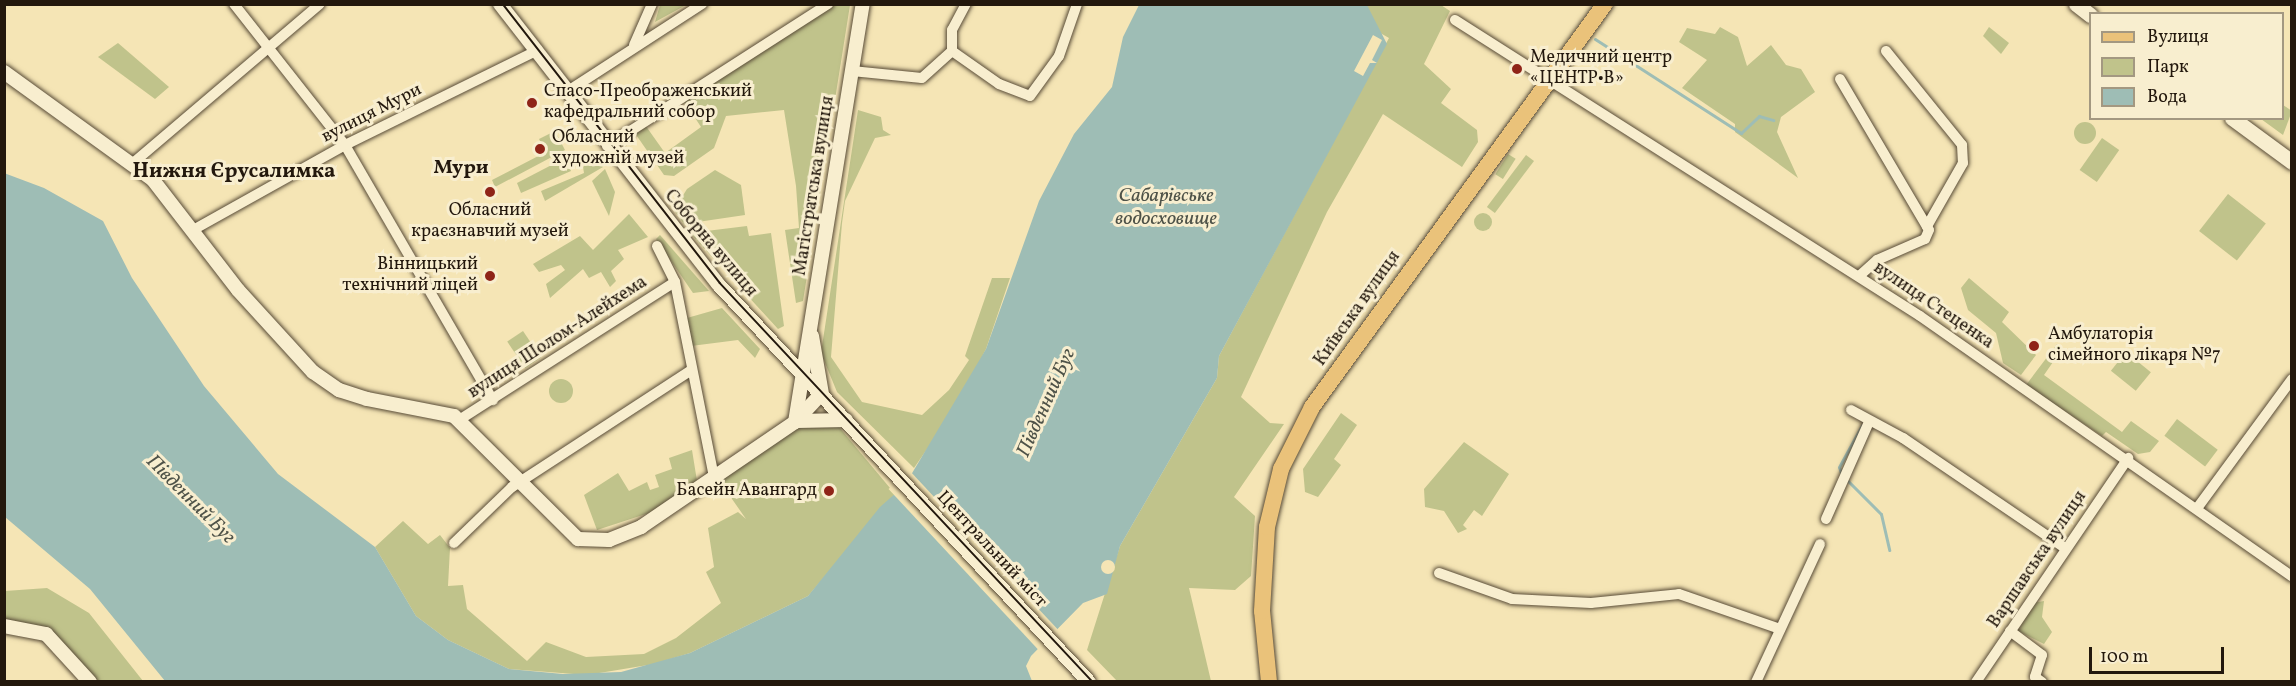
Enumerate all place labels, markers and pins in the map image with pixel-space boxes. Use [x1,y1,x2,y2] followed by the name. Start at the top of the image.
[1530,48,1672,90] place label: Медичний центр «ЦЕНТР•В»
[1508,60,1526,78] marker: Медичний центр «ЦЕНТР•В»
[544,82,752,124] place label: Спасо-Преображенський кафедральний собор
[525,96,539,110] marker: Спасо-Преображенський кафедральний собор
[552,128,684,170] place label: Обласний художній музей
[533,142,547,156] marker: Обласний художній музей
[483,185,497,199] marker: Обласний краєзнавчий музей
[411,201,569,244] place label: Обласний краєзнавчий музей
[342,255,478,298] place label: Вінницький технічний ліцей
[483,269,497,283] marker: Вінницький технічний ліцей
[2048,325,2221,368] place label: Амбулаторія сімейного лікаря №7
[2025,337,2043,355] marker: Амбулаторія сімейного лікаря №7
[676,480,817,502] place label: Басейн Авангард
[822,484,836,498] marker: Басейн Авангард

